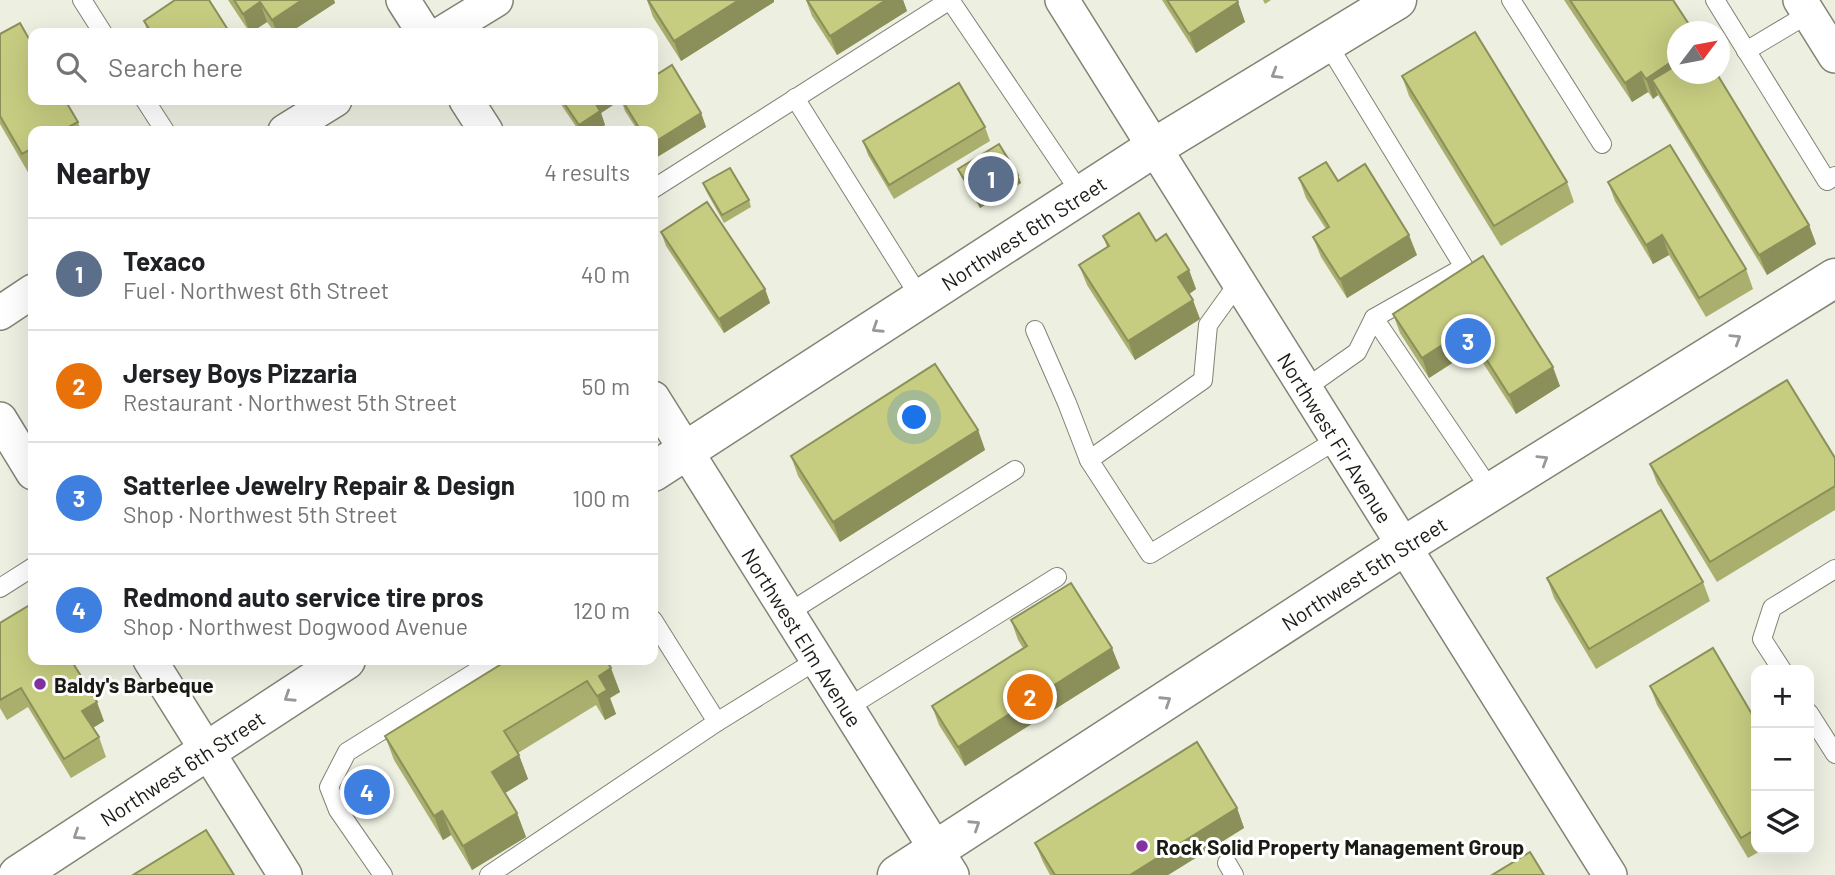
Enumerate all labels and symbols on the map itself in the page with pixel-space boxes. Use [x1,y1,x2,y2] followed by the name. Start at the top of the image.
[1667,21,1730,84] north arrow
[1270,65,1283,78] one-way arrow
[968,153,1014,205] pin: 1
[936,170,1110,295] street label: Northwest 6th Street
[1445,315,1491,367] pin: 3
[872,319,885,332] one-way arrow
[1728,335,1741,348] one-way arrow
[1273,348,1399,527] street label: Northwest Fir Avenue
[897,400,931,434] your location
[1535,455,1548,468] one-way arrow
[1276,510,1451,635] street label: Northwest 5th Street
[737,543,868,731] street label: Northwest Elm Avenue
[1007,671,1053,723] pin: 2
[54,672,214,697] place label: Baldy's Barbeque
[32,676,48,692] marker: Baldy's Barbeque
[284,689,297,702] one-way arrow
[1158,697,1171,710] one-way arrow
[95,705,269,831] street label: Northwest 6th Street
[344,766,390,818] pin: 4
[967,821,980,833] one-way arrow
[73,827,86,840] one-way arrow
[1156,834,1524,859] place label: Rock Solid Property Management Group
[1134,838,1150,854] marker: Rock Solid Property Management Group

